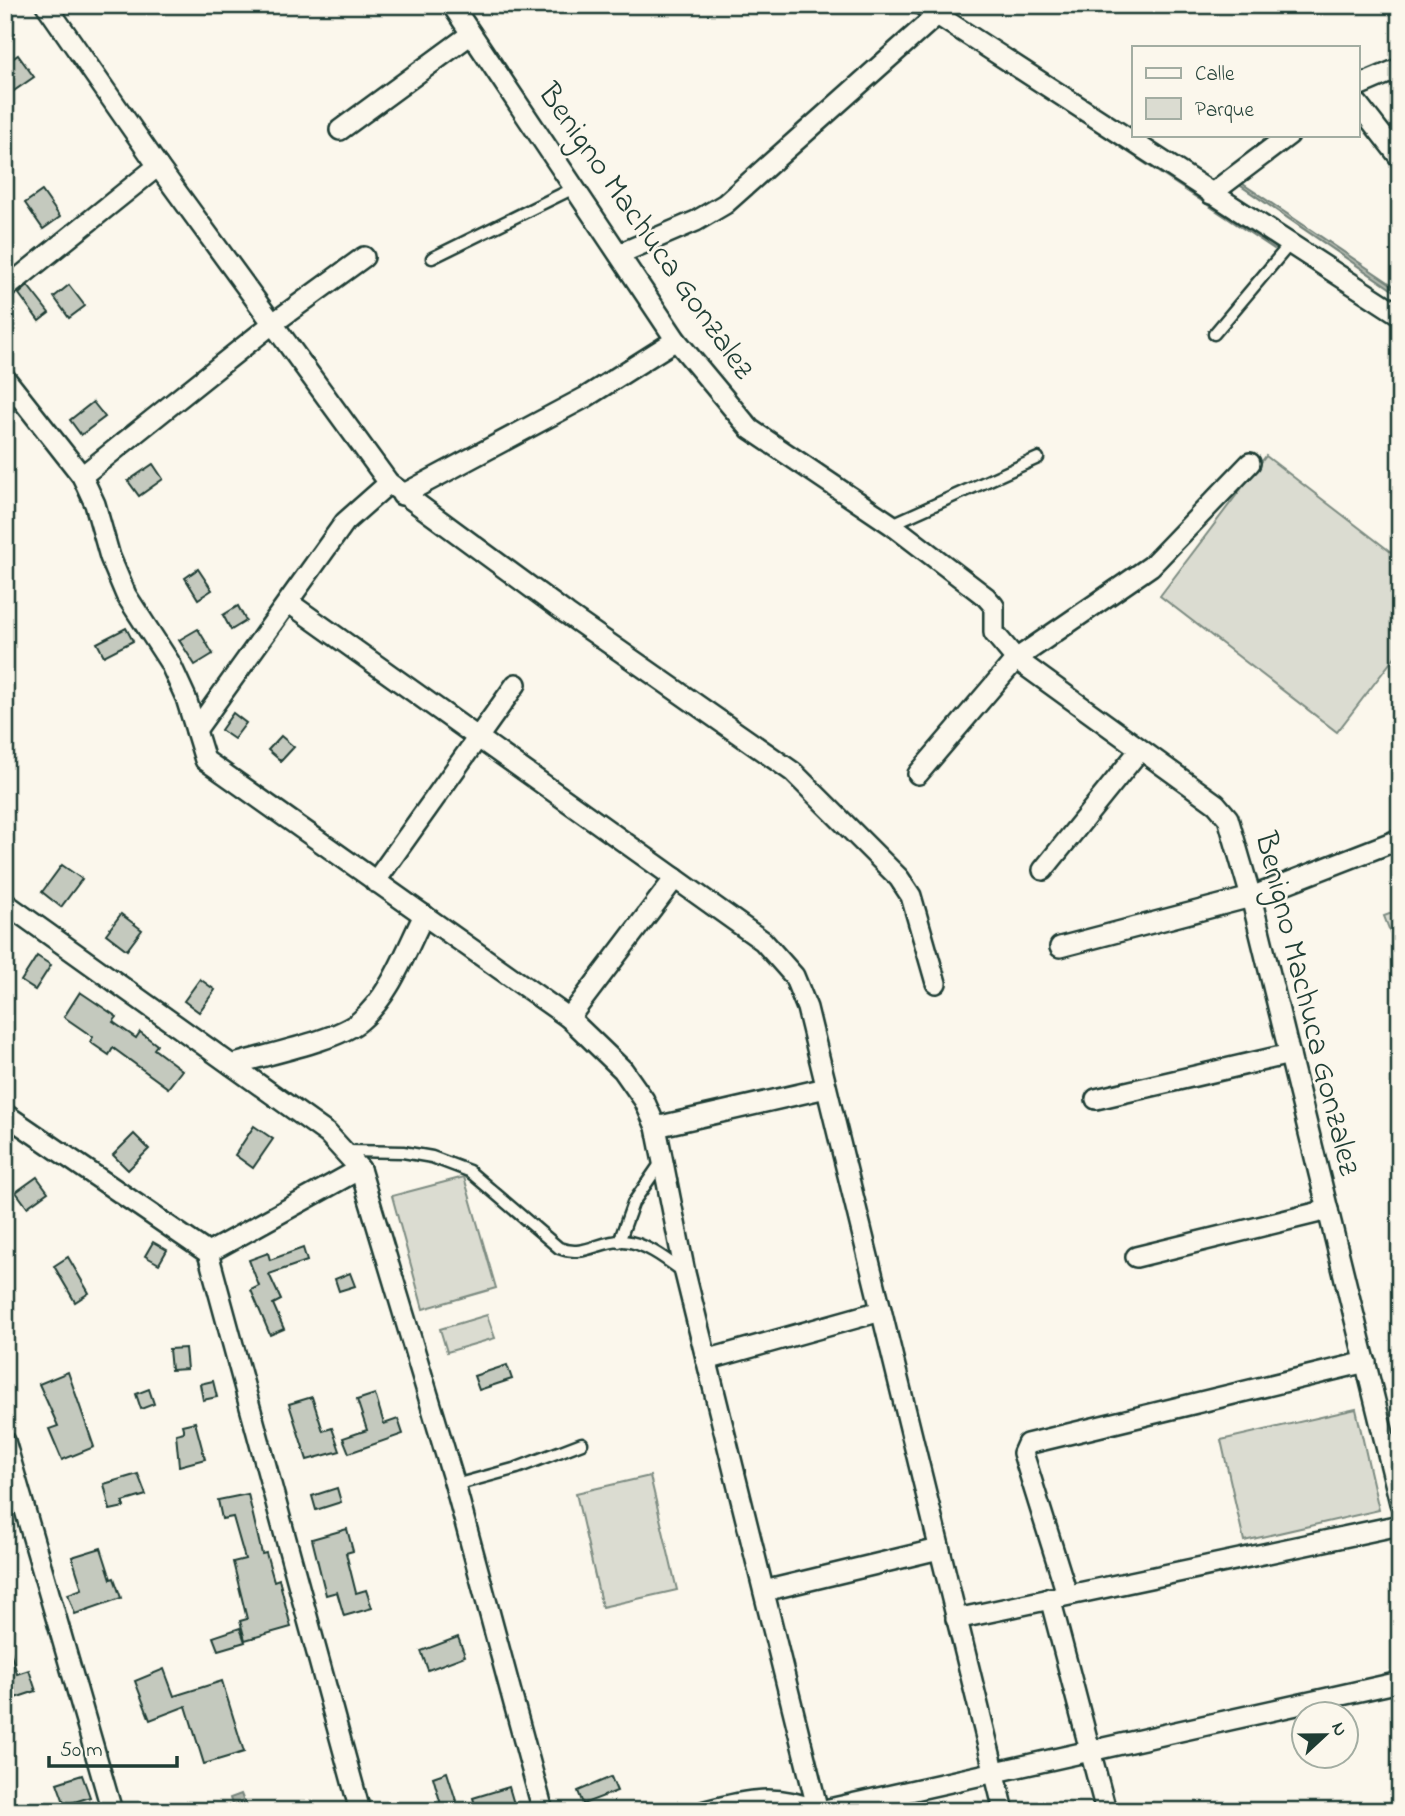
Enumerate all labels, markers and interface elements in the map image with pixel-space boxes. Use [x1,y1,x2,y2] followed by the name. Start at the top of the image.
[1132,46,1360,136] legend
[1195,60,1235,90] text: Calle
[524,73,766,390] street label: Benigno Machuca Gonzalez
[1195,96,1254,126] text: Parque
[1240,826,1372,1181] street label: Benigno Machuca Gonzalez
[1290,1700,1360,1770] north arrow
[1324,1719,1353,1741] text: N
[49,1725,177,1769] scale bar
[60,1736,103,1766] text: 50 m

